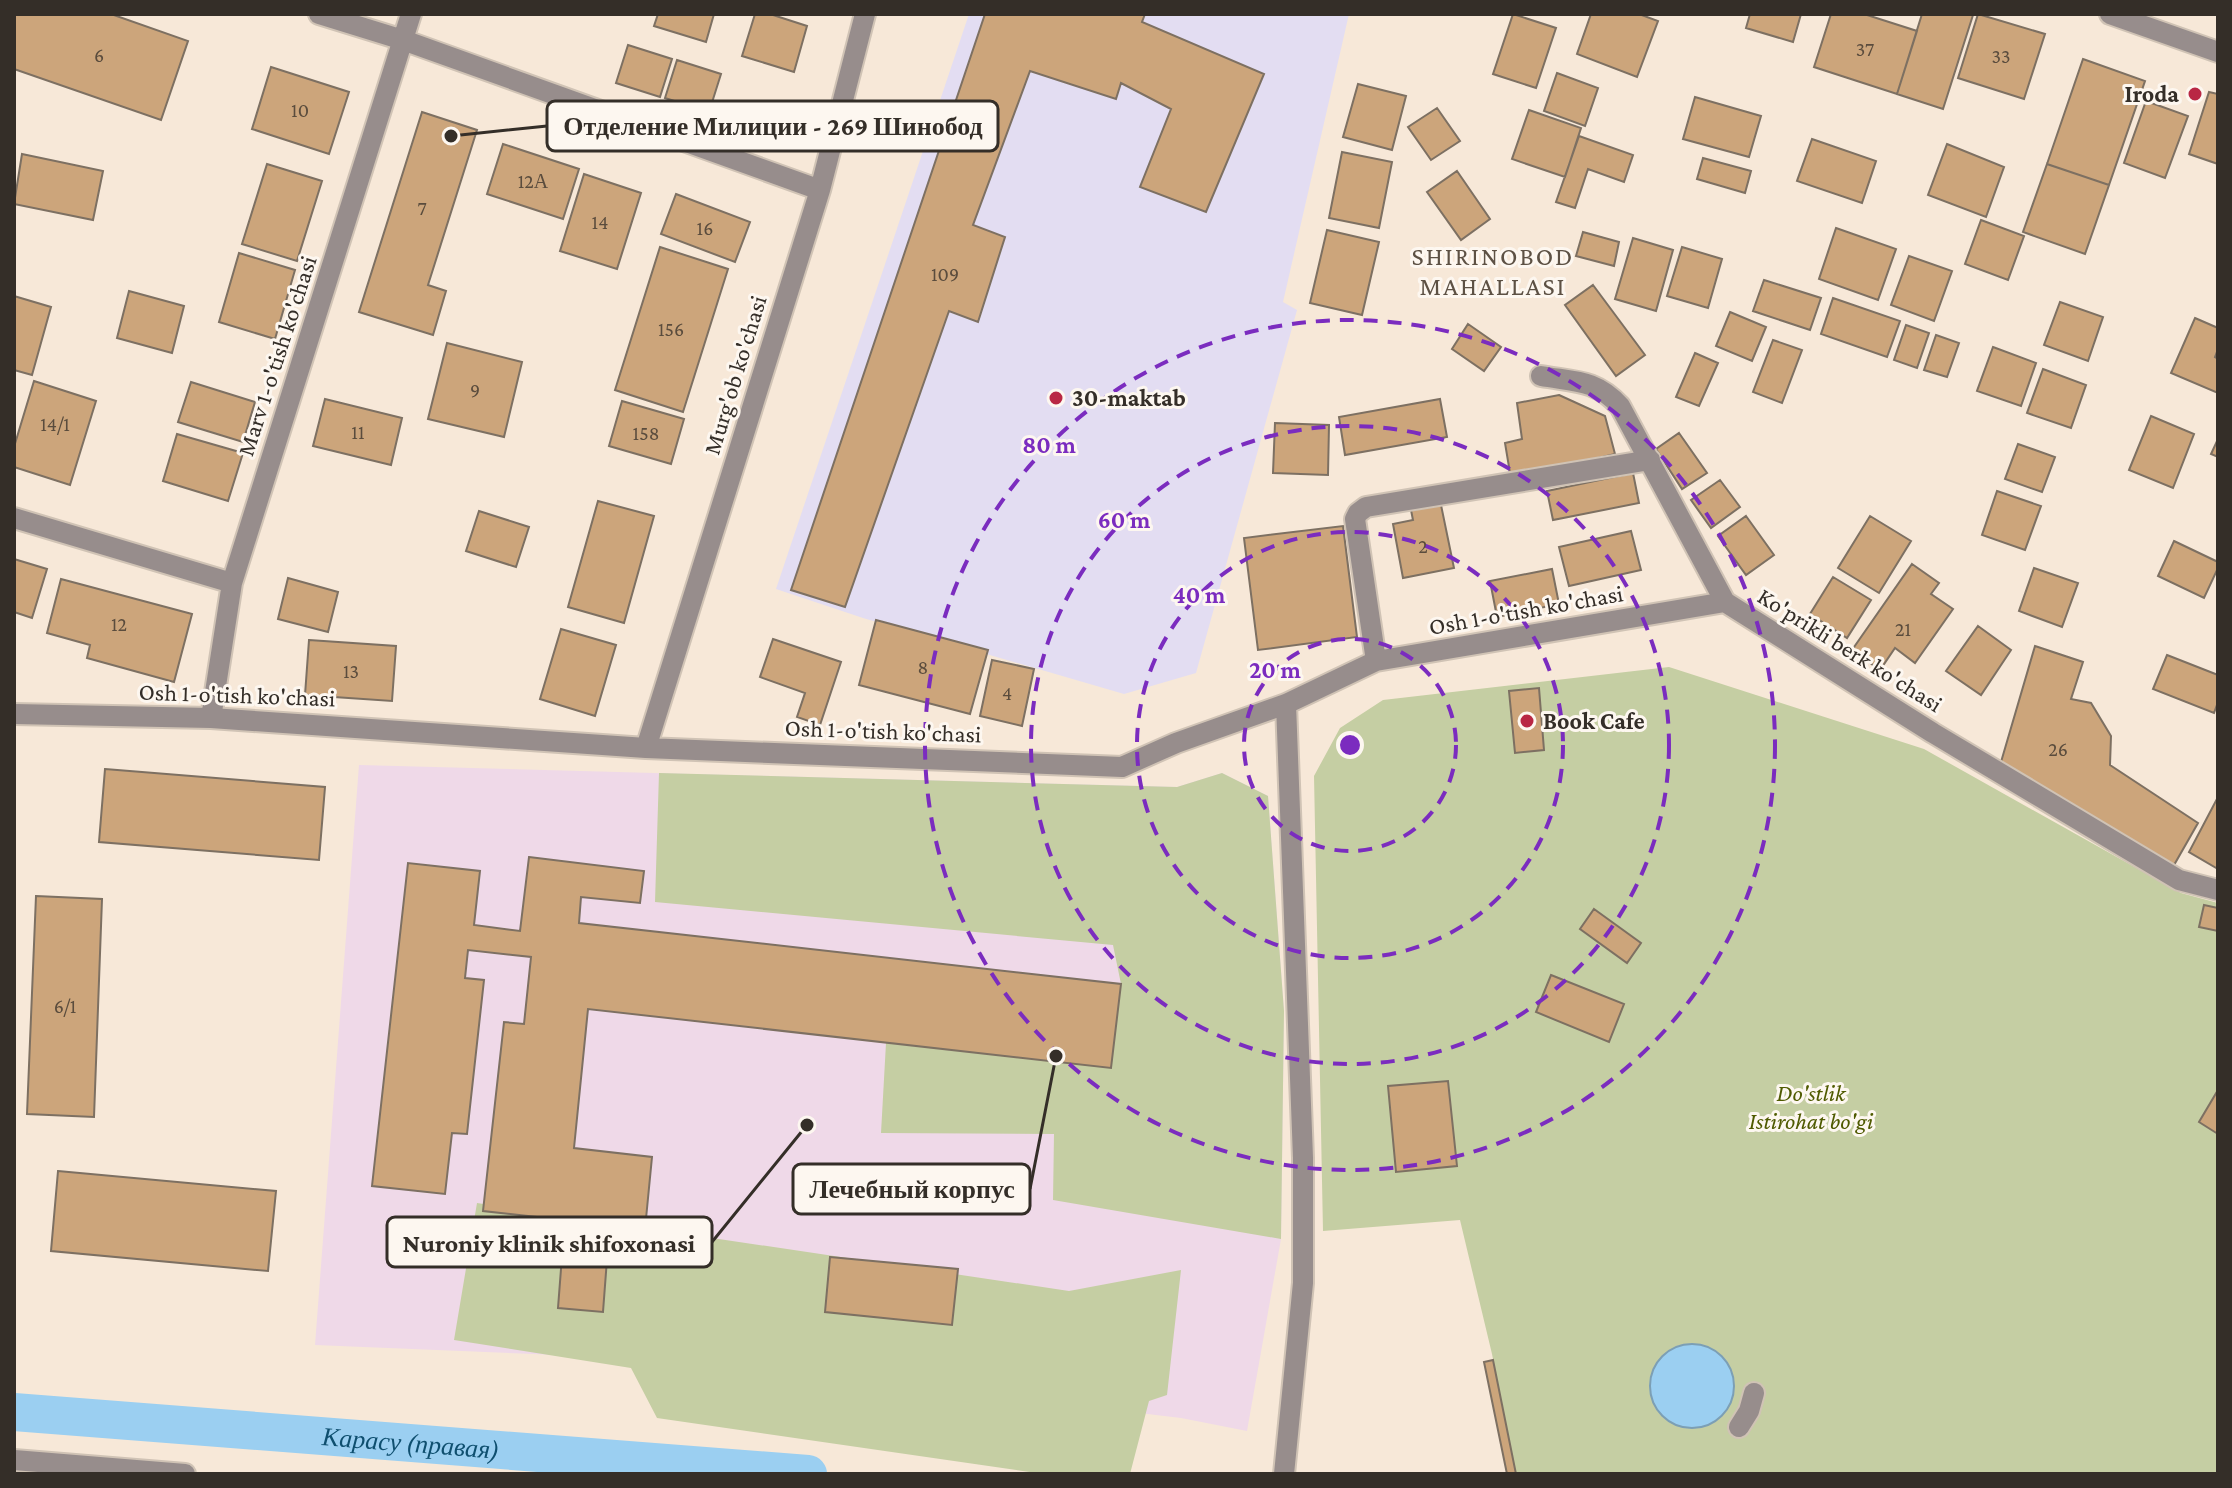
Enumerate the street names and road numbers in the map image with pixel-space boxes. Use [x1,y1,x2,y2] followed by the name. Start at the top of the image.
[231,252,322,459] street label: Marv 1-o'tish ko'chasi
[698,292,772,458] street label: Murg'ob ko'chasi
[1427,579,1625,640] street label: Osh 1-o'tish ko'chasi
[1753,582,1947,717] street label: Ko'prikli berk ko'chasi
[138,678,336,711] street label: Osh 1-o'tish ko'chasi
[784,714,982,747] street label: Osh 1-o'tish ko'chasi

